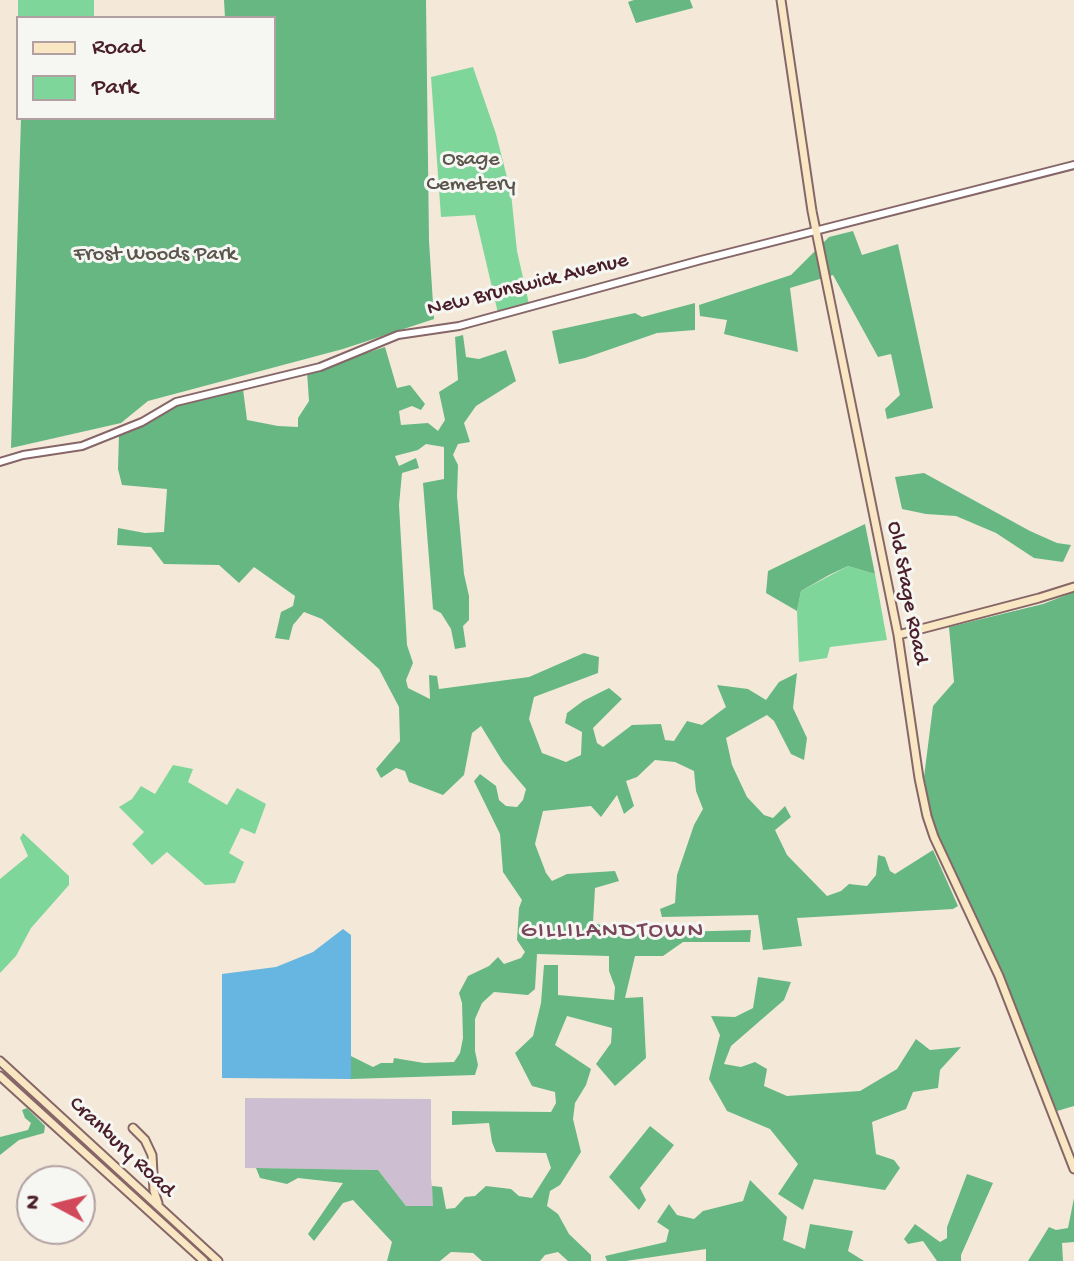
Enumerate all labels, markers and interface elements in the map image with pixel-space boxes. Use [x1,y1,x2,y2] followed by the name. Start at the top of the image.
[16,16,276,120] legend
[92,34,144,63] text: Road
[92,74,138,103] text: Park
[426,148,516,200] park label: Osage Cemetery
[74,243,236,269] park label: Frost Woods Park
[425,248,631,324] street label: New Brunswick Avenue
[879,519,933,667] street label: Old Stage Road
[521,918,705,946] district label: GILLILANDTOWN
[62,1092,180,1204] street label: Cranbury Road
[16,1165,96,1245] north arrow
[20,1194,48,1211] text: N

